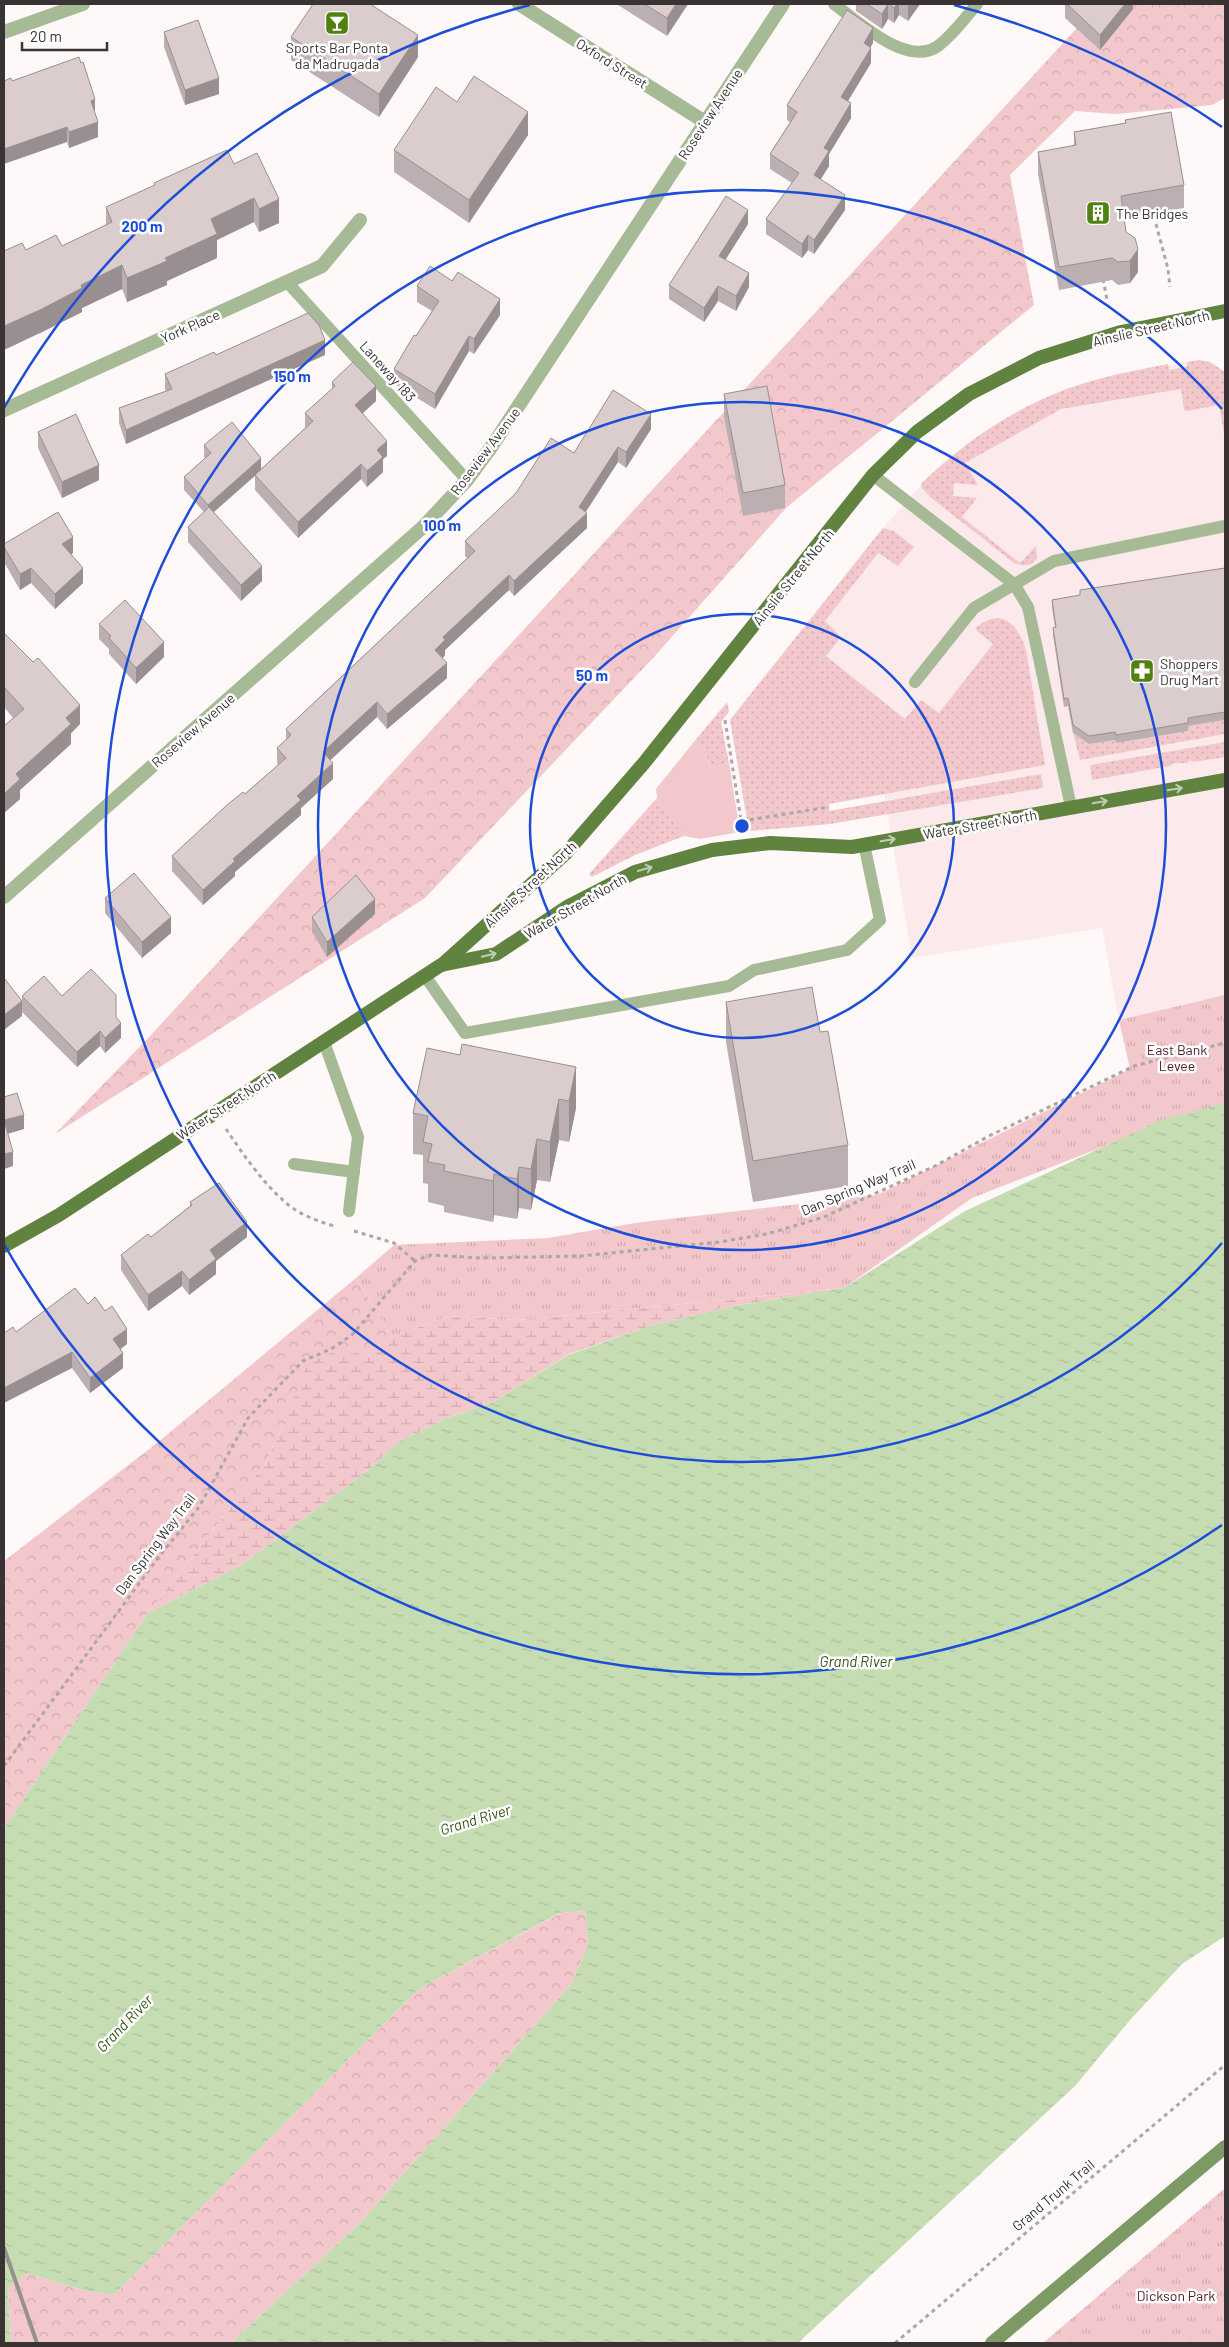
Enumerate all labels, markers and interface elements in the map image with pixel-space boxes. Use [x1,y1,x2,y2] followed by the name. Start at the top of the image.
[324,10,350,36] bar icon: Sports Bar Ponta da Madrugada
[22,20,108,52] scale bar
[30,27,62,45] text: 20 m
[573,34,651,92] street label: Oxford Street
[286,39,388,72] place label: Sports Bar Ponta da Madrugada
[674,65,746,163] street label: Roseview Avenue
[1085,200,1111,226] building icon: The Bridges
[1116,205,1189,222] place label: The Bridges
[121,217,163,235] text: 200 m
[158,305,222,347] street label: York Place
[1091,306,1211,350] street label: Ainslie Street North
[356,337,420,405] street label: Laneway 183
[273,367,311,385] text: 150 m
[447,404,523,498] street label: Roseview Avenue
[423,516,461,534] text: 100 m
[749,525,837,629] street label: Ainslie Street North
[1160,655,1219,688] place label: Shoppers Drug Mart
[1129,658,1155,684] pharmacy icon: Shoppers Drug Mart
[576,666,608,684] text: 50 m
[148,689,238,771] street label: Roseview Avenue
[1167,783,1183,793] one-way arrow
[1091,797,1107,807] one-way arrow
[922,806,1038,842] street label: Water Street North
[733,817,751,835] centre of rings
[880,835,896,845] one-way arrow
[481,837,579,931] street label: Ainslie Street North
[637,863,653,873] one-way arrow
[521,870,629,942] street label: Water Street North
[480,950,496,959] one-way arrow
[1147,1041,1207,1074] park label: East Bank Levee
[173,1067,279,1143] street label: Water Street North
[798,1155,918,1219] street label: Dan Spring Way Trail
[111,1490,199,1598] street label: Dan Spring Way Trail
[820,1652,893,1670] water label: Grand River
[438,1800,513,1838] water label: Grand River
[92,1990,156,2055] water label: Grand River
[1008,2156,1098,2234] street label: Grand Trunk Trail
[1137,2287,1215,2304] park label: Dickson Park

